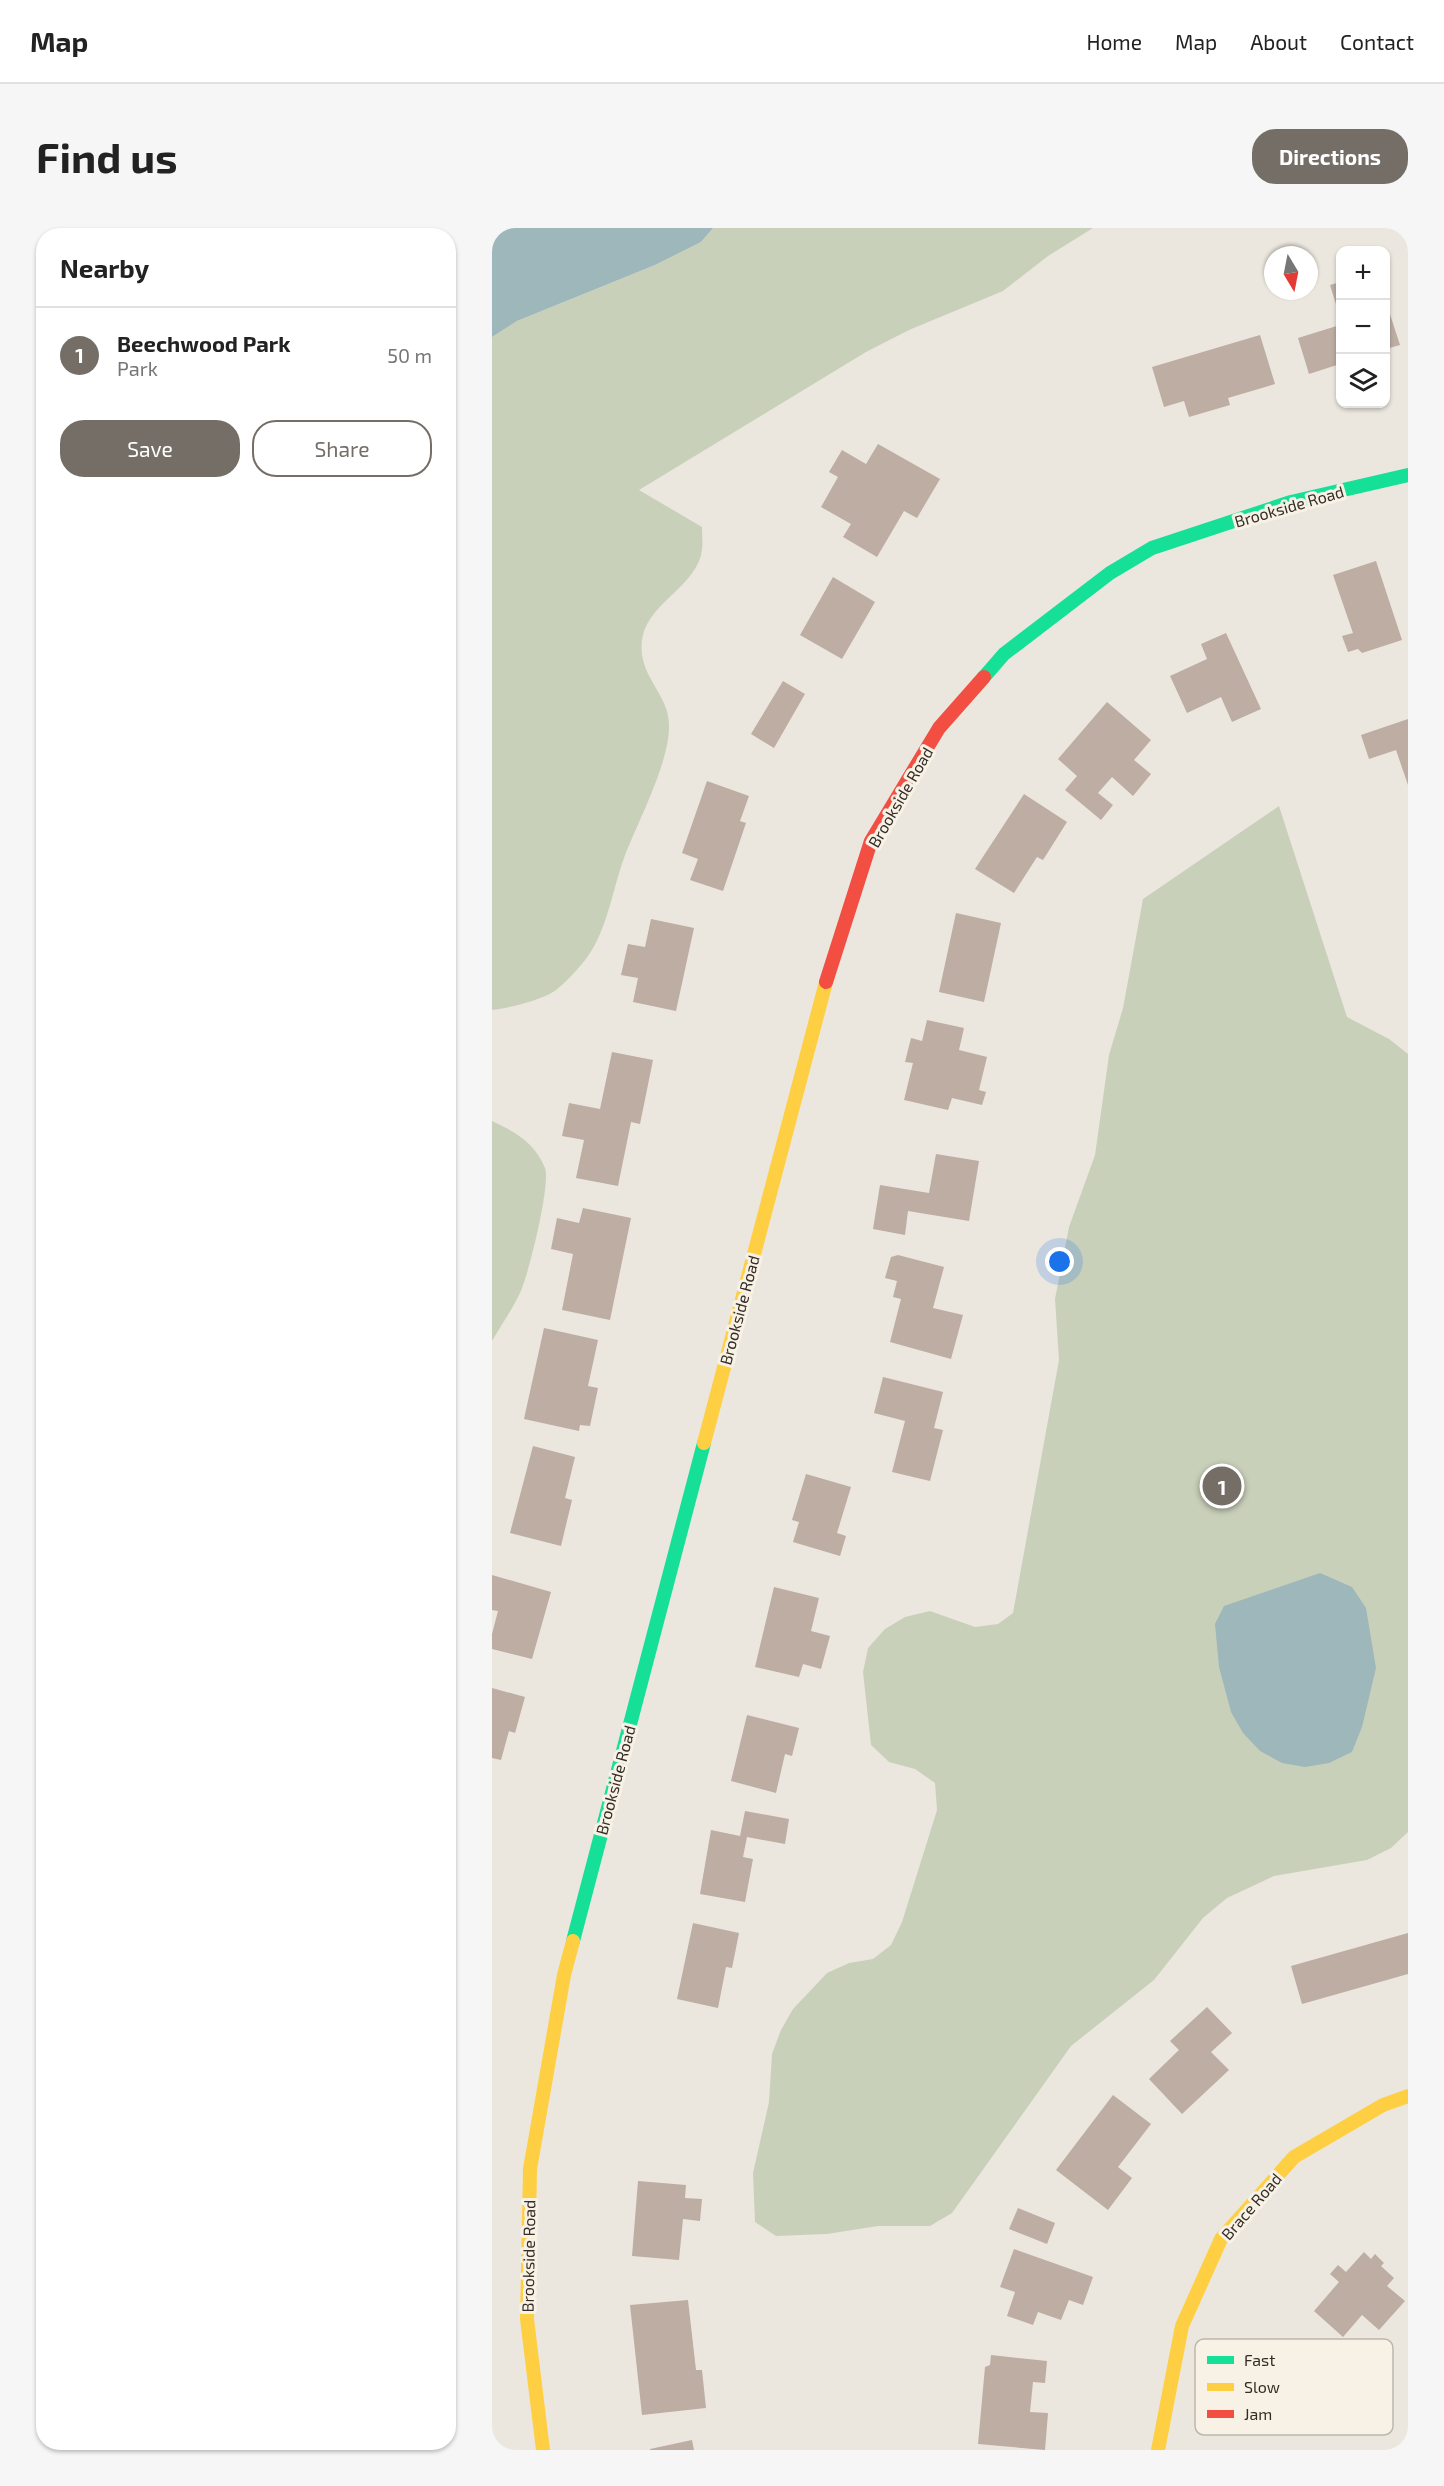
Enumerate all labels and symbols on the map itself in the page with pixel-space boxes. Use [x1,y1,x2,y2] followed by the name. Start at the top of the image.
[1264,246,1318,300] north arrow
[1232,481,1346,531] street label: Brookside Road
[864,743,936,851] street label: Brookside Road
[1045,1247,1074,1276] your location
[715,1253,763,1367] street label: Brookside Road
[1202,1464,1242,1508] pin: 1
[591,1723,639,1837] street label: Brookside Road
[1217,2169,1285,2243] street label: Brace Road
[518,2199,538,2313] street label: Brookside Road
[1195,2339,1393,2435] legend
[1244,2350,1275,2369] text: Fast
[1244,2377,1280,2396] text: Slow
[1244,2404,1272,2423] text: Jam

